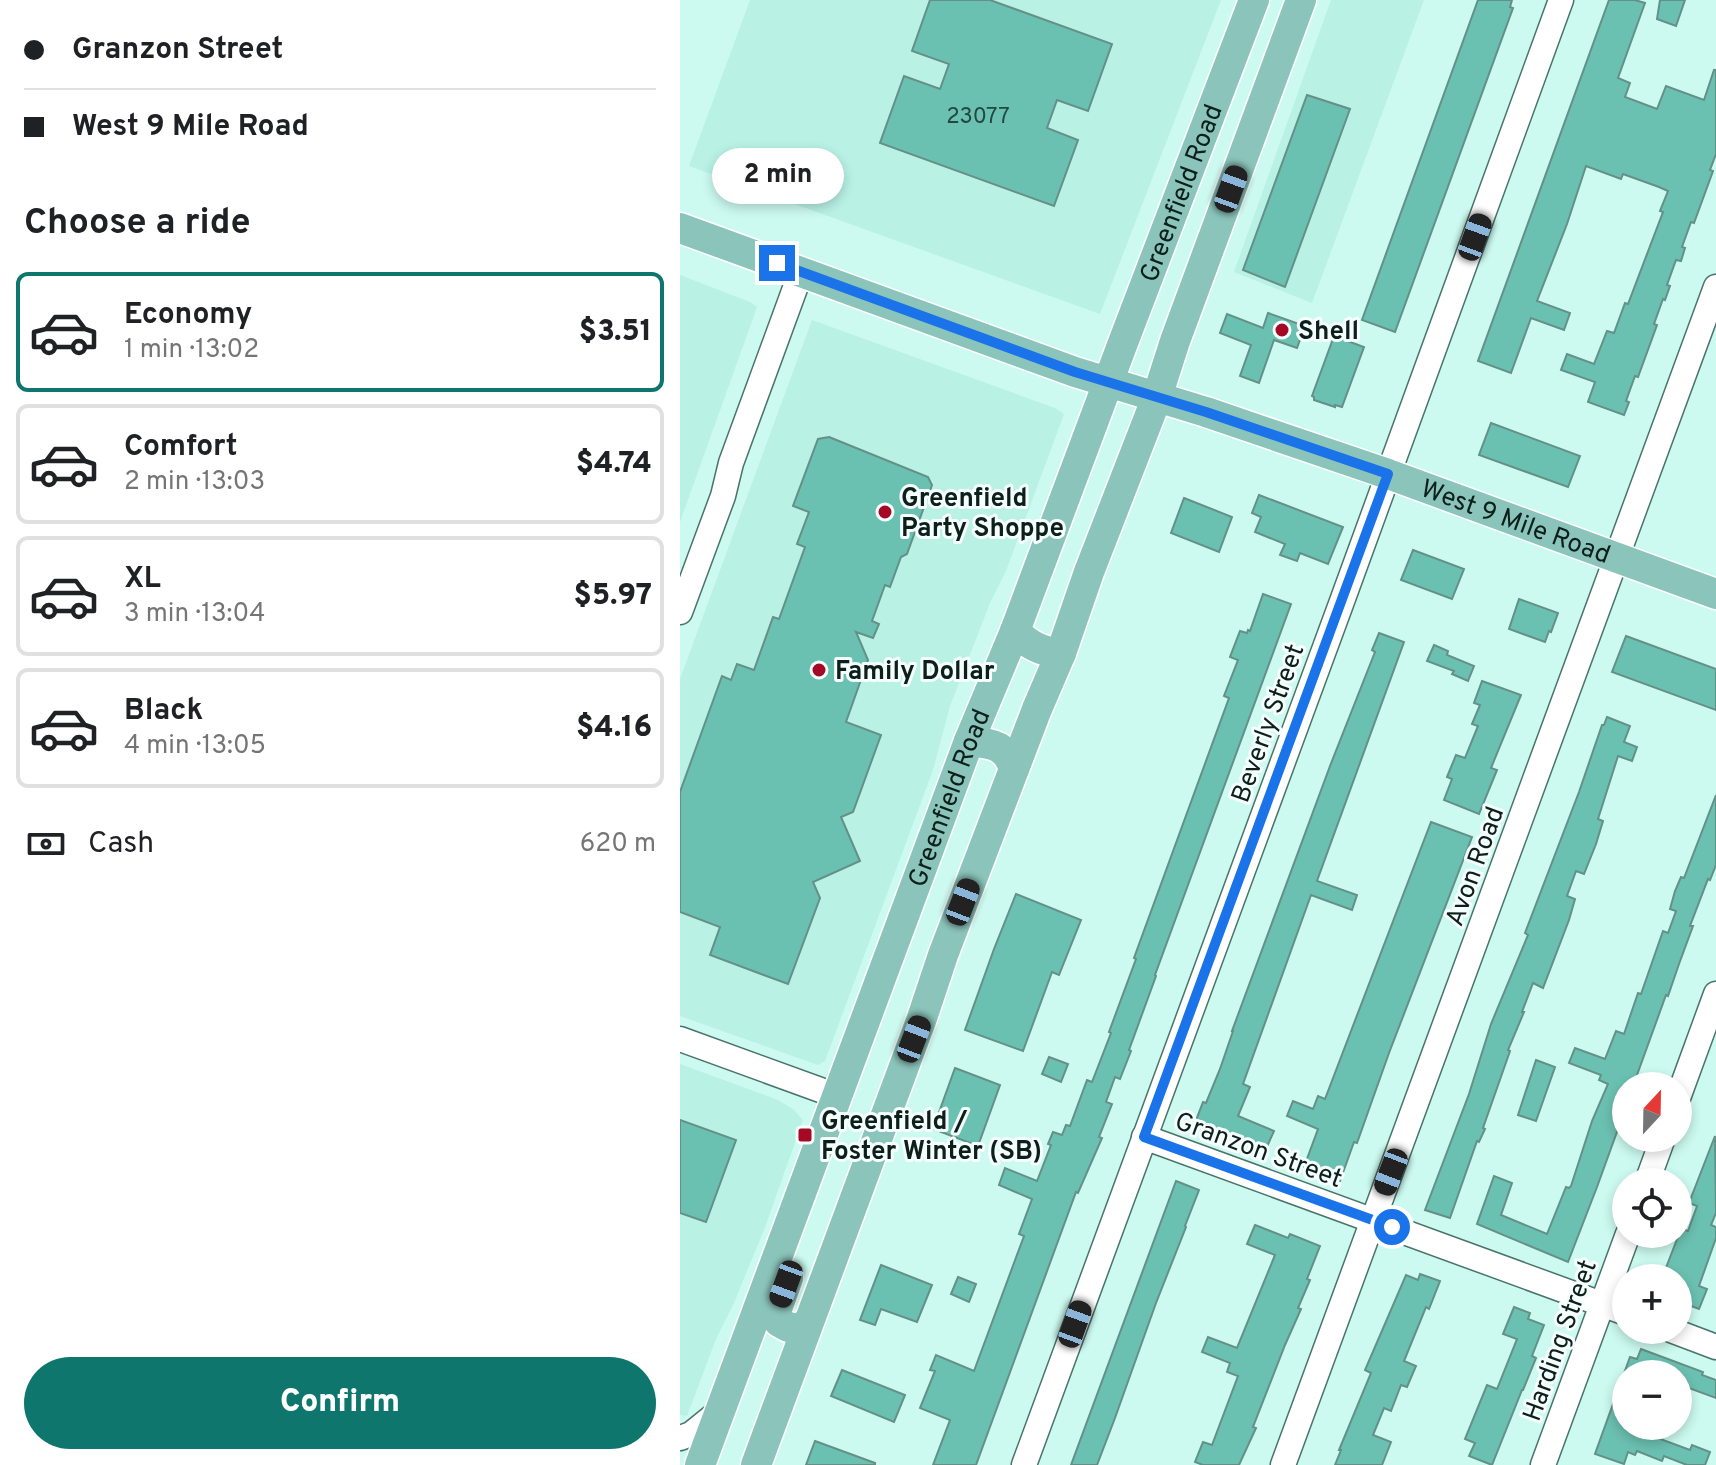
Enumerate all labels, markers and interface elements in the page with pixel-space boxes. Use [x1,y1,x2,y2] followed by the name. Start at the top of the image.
[72,32,283,69] text: Granzon Street
[1134,100,1232,287] street label: Greenfield Road
[946,104,1010,131] house number: 23077
[72,109,309,146] text: West 9 Mile Road
[711,147,843,203] callout: 2 min
[744,159,812,192] text: 2 min
[1212,162,1250,216] car
[24,201,250,247] text: Choose a ride
[1456,210,1494,264] car
[759,245,795,281] route end
[28,296,100,368] icon: car
[124,297,252,334] text: Economy
[579,314,652,351] text: $3.51
[1298,316,1359,349] place label: Shell
[1273,321,1291,339] marker: Shell
[124,334,259,367] text: 1 min · 13:02
[28,428,100,500] icon: car
[124,429,237,466] text: Comfort
[576,446,652,483] text: $4.74
[124,466,265,499] text: 2 min · 13:03
[1416,473,1614,573] street label: West 9 Mile Road
[901,483,1064,546] place label: Greenfield Party Shoppe
[876,503,894,521] marker: Greenfield Party Shoppe
[28,560,100,632] icon: car
[124,561,161,598] text: XL
[574,578,652,615] text: $5.97
[124,598,265,631] text: 3 min · 13:04
[1225,640,1313,808] street label: Beverly Street
[835,656,995,689] place label: Family Dollar
[810,661,828,679] marker: Family Dollar
[28,692,100,764] icon: car
[124,693,203,730] text: Black
[902,705,999,892] street label: Greenfield Road
[576,710,652,747] text: $4.16
[124,730,266,763] text: 4 min · 13:05
[1439,803,1513,931] street label: Avon Road
[24,822,68,866] icon: cash
[88,826,154,863] text: Cash
[580,828,656,861] text: 620 m
[943,875,983,929] car
[894,1012,934,1066] car
[1612,1072,1692,1152] north arrow
[1612,1072,1692,1440] map controls
[821,1106,1042,1169] place label: Greenfield / Foster Winter (SB)
[1170,1106,1346,1197] street label: Granzon Street
[796,1126,814,1144] marker: Greenfield / Foster Winter (SB)
[1371,1145,1411,1199] car
[1612,1168,1692,1248] button: locate
[1374,1209,1410,1245] route start
[1517,1256,1606,1426] street label: Harding Street
[767,1257,805,1311] car
[1612,1264,1692,1344] button: +
[1056,1297,1094,1351] car
[24,1357,656,1449] button: Confirm
[1612,1360,1692,1440] button: −

